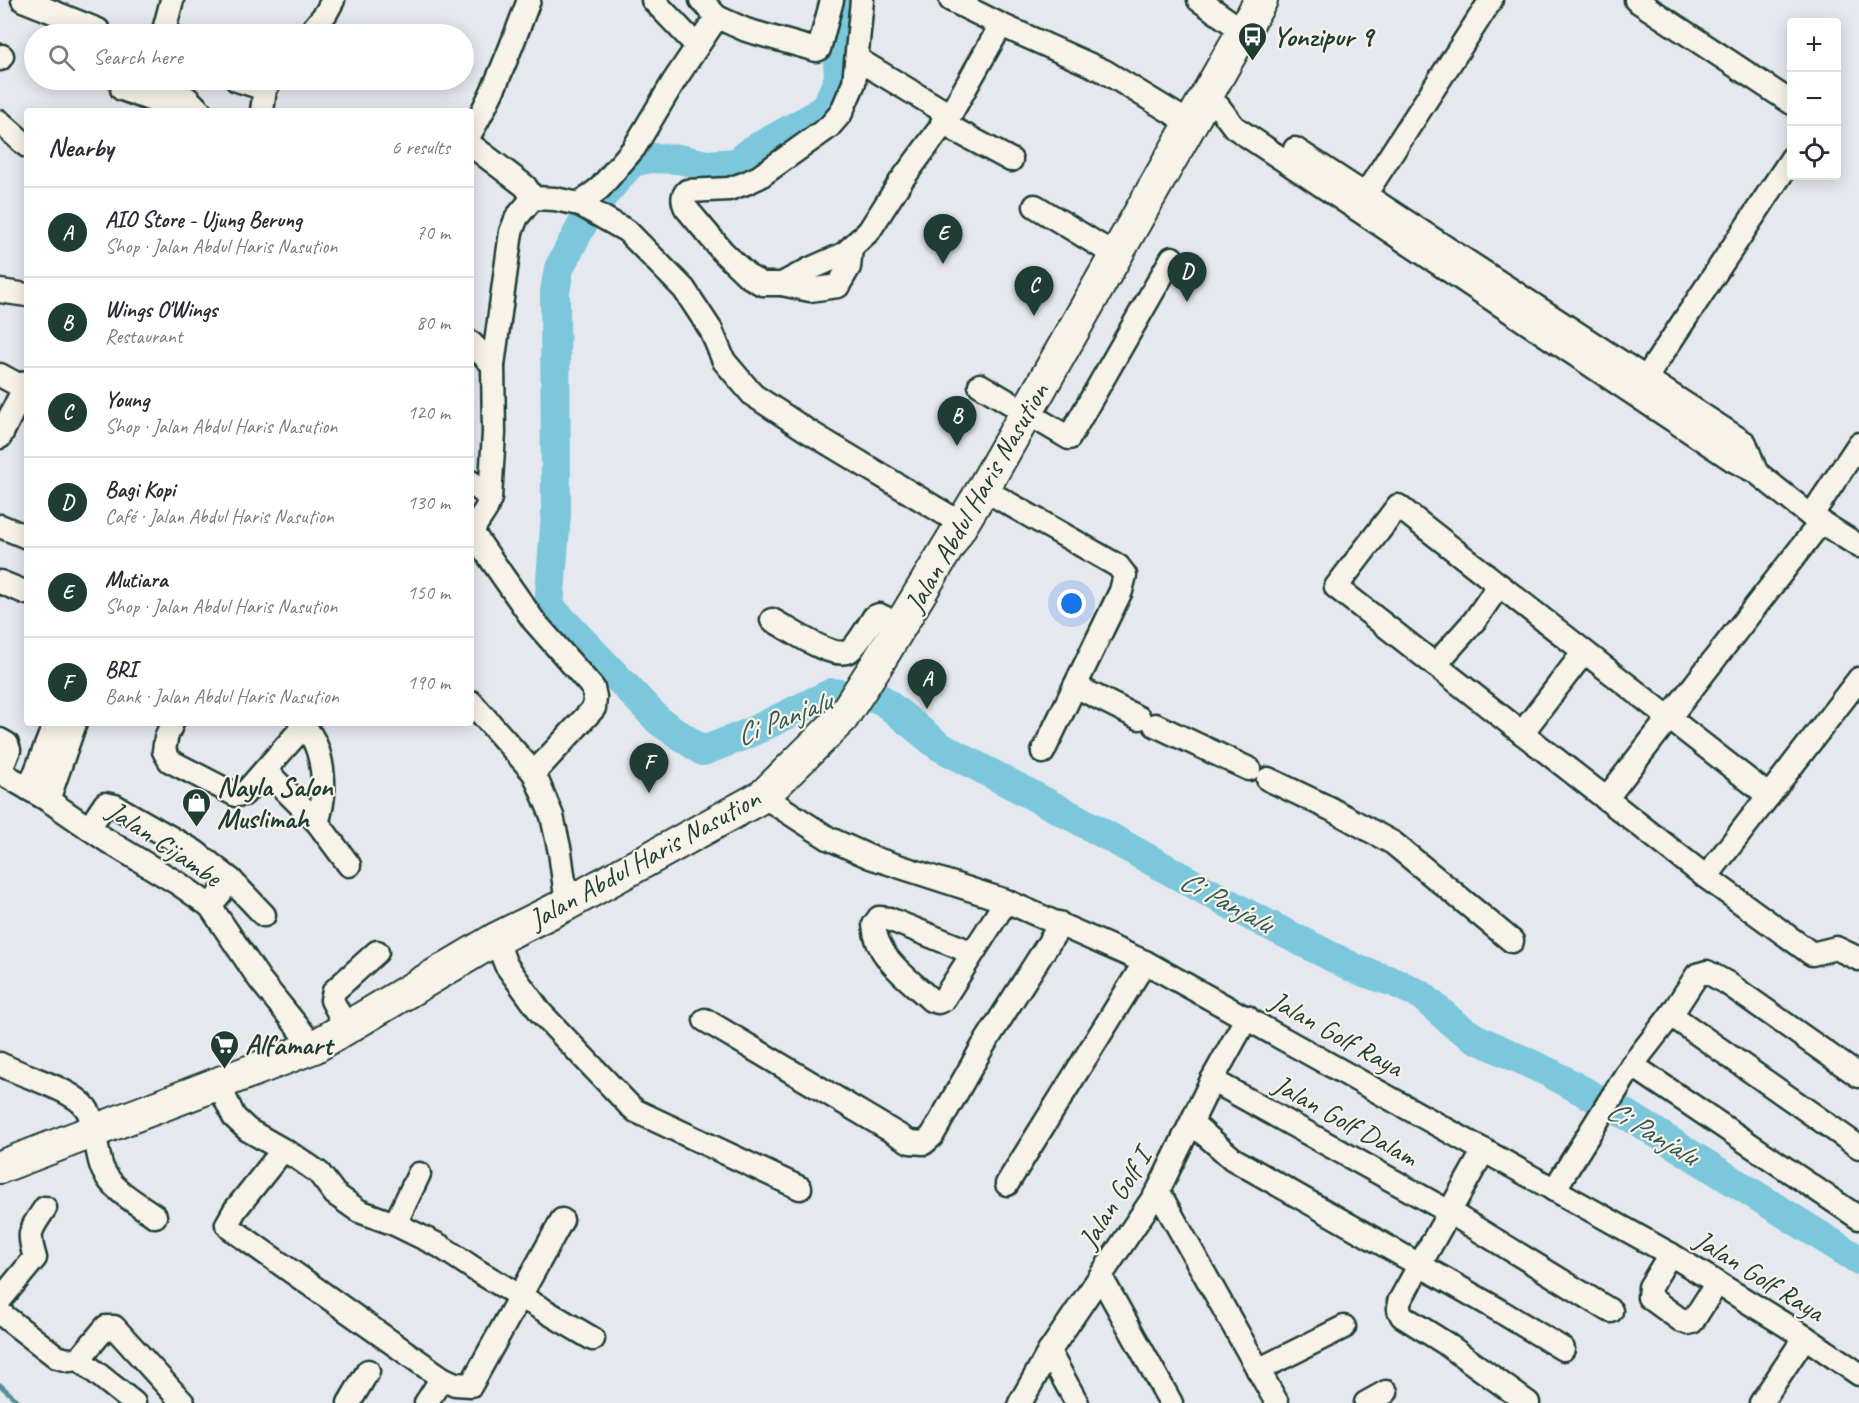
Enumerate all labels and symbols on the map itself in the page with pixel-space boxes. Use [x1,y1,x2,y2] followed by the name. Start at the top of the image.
[1273,19,1377,54] place label: Yonzipur 9
[1236,20,1268,62] bus stop icon: Yonzipur 9
[924,214,962,264] pin: E
[1168,252,1206,302] pin: D
[1014,266,1054,316] pin: C
[896,375,1057,620] street label: Jalan Abdul Haris Nasution
[938,396,976,446] pin: B
[1057,589,1086,618] your location
[908,660,946,709] pin: A
[730,680,841,754] water label: Ci Panjalu
[630,744,668,793] pin: F
[217,769,334,836] place label: Nayla Salon Muslimah
[521,780,767,937] street label: Jalan Abdul Haris Nasution
[180,786,212,828] shop icon: Nayla Salon Muslimah
[100,792,230,895] street label: Jalan Cijambe
[1173,861,1283,943] water label: Ci Panjalu
[1263,982,1411,1085] street label: Jalan Golf Raya
[245,1027,336,1062] place label: Alfamart
[208,1028,240,1070] supermarket icon: Alfamart
[1266,1066,1425,1175] street label: Jalan Golf Dalam
[1599,1091,1709,1176] water label: Ci Panjalu
[1069,1137,1162,1256] street label: Jalan Golf I
[1687,1221,1832,1330] street label: Jalan Golf Raya

